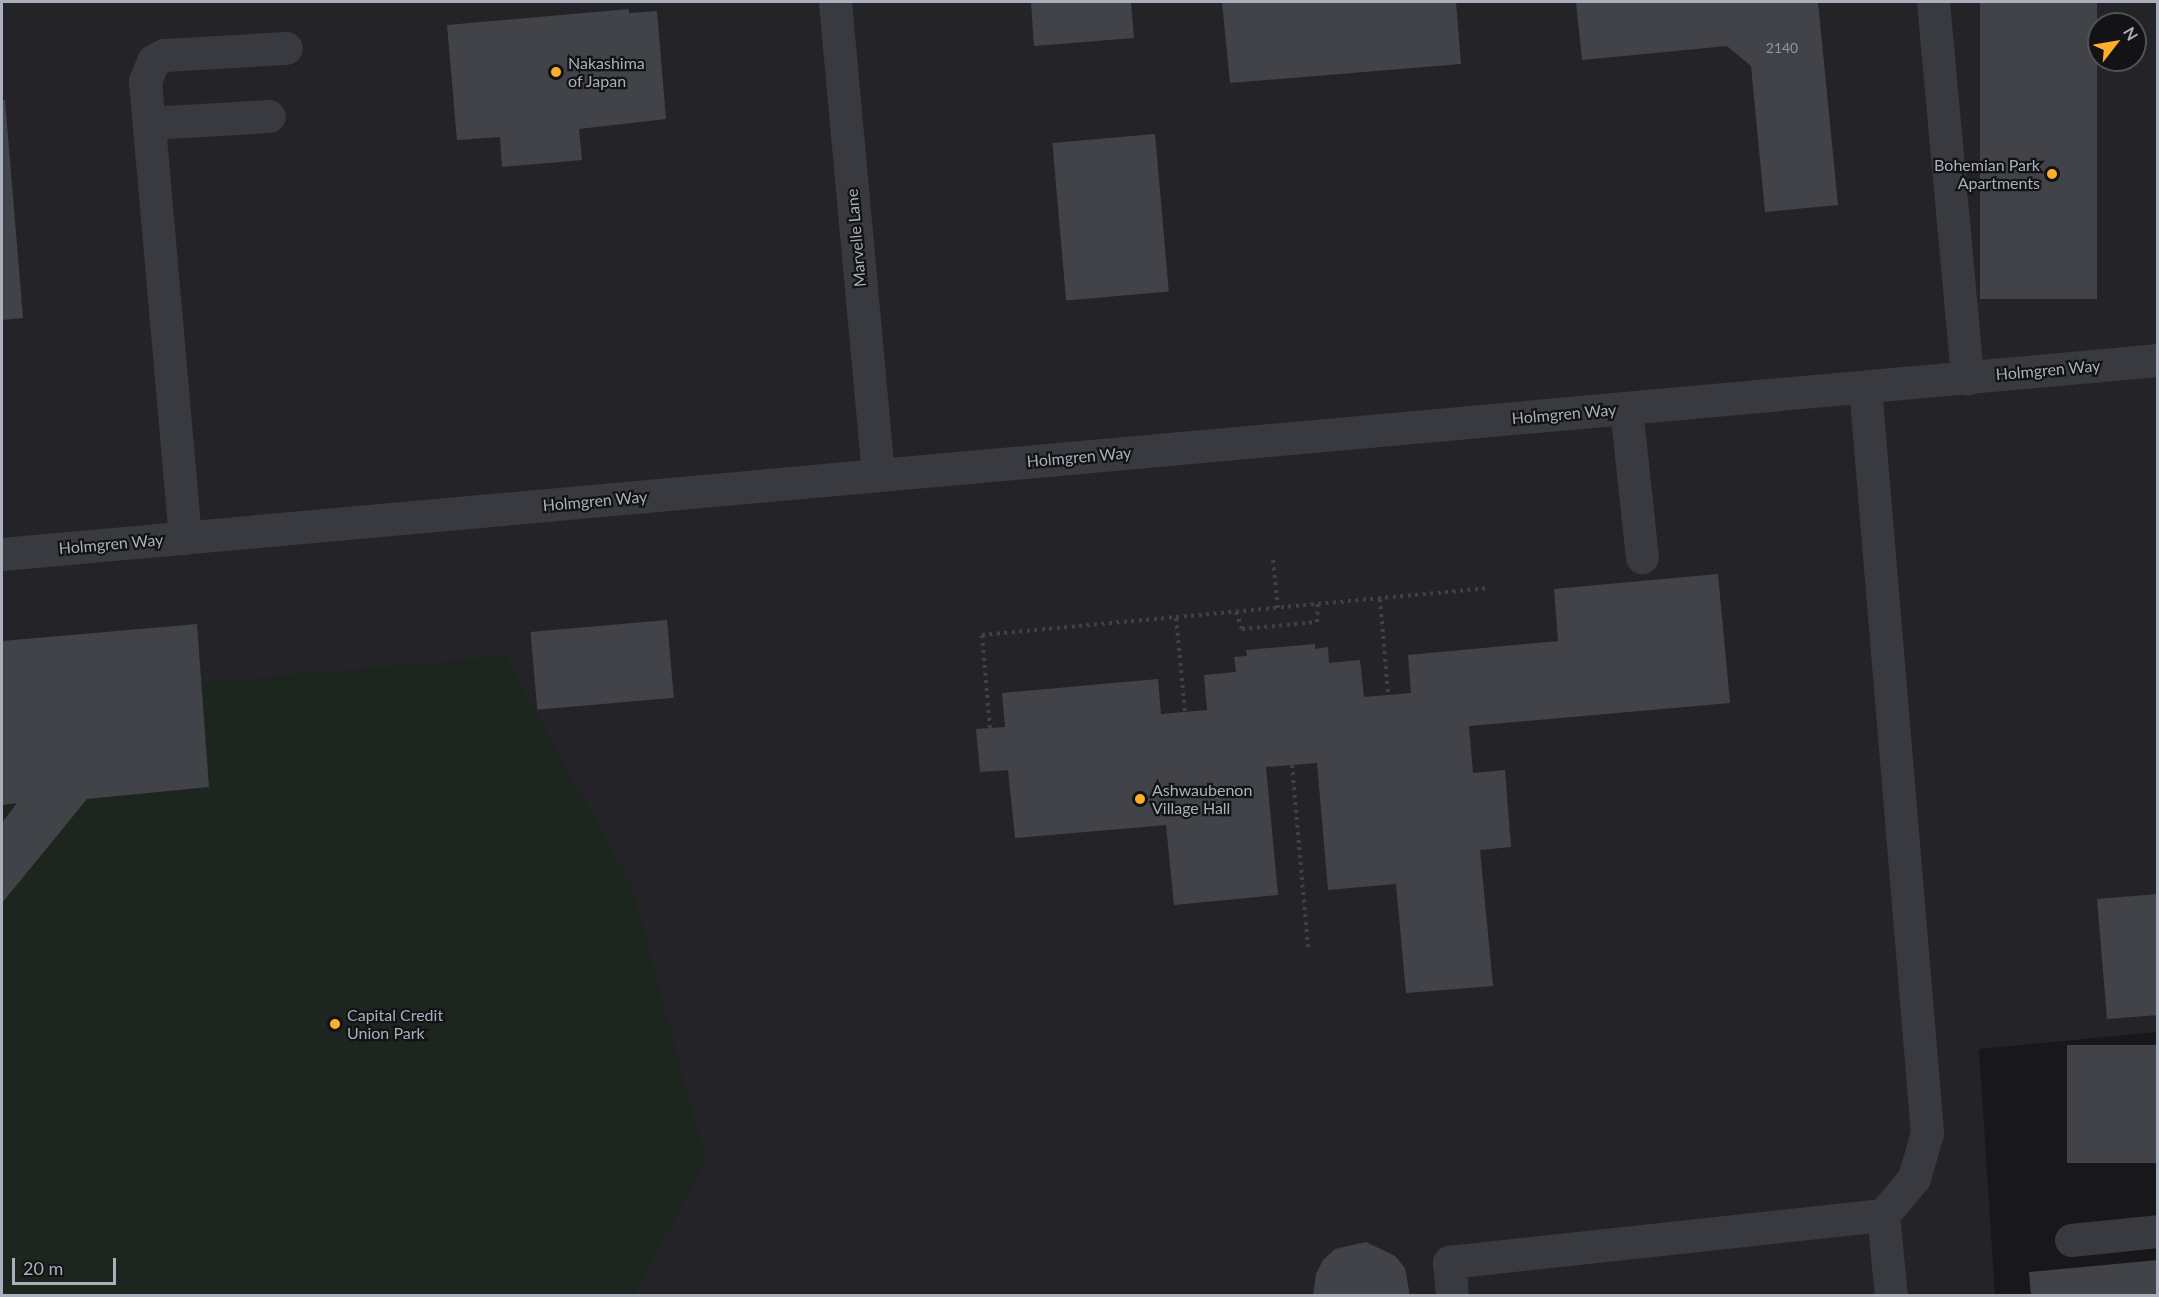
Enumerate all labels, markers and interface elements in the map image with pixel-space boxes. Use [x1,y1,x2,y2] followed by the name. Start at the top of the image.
[2087,12,2147,72] north arrow
[2120,23,2142,44] text: N
[1766,40,1798,56] house number: 2140
[568,53,645,91] place label: Nakashima of Japan
[549,65,563,79] marker: Nakashima of Japan
[1934,155,2040,193] place label: Bohemian Park Apartments
[2045,167,2059,181] marker: Bohemian Park Apartments
[842,188,870,288] street label: Marvelle Lane
[1995,356,2101,384] street label: Holmgren Way
[1511,400,1617,428] street label: Holmgren Way
[1026,443,1132,471] street label: Holmgren Way
[542,487,648,515] street label: Holmgren Way
[58,530,164,558] street label: Holmgren Way
[1152,780,1252,818] place label: Ashwaubenon Village Hall
[1133,792,1147,806] marker: Ashwaubenon Village Hall
[347,1005,443,1043] place label: Capital Credit Union Park
[328,1017,342,1031] marker: Capital Credit Union Park
[15,1246,118,1284] scale bar
[23,1257,63,1279] text: 20 m

